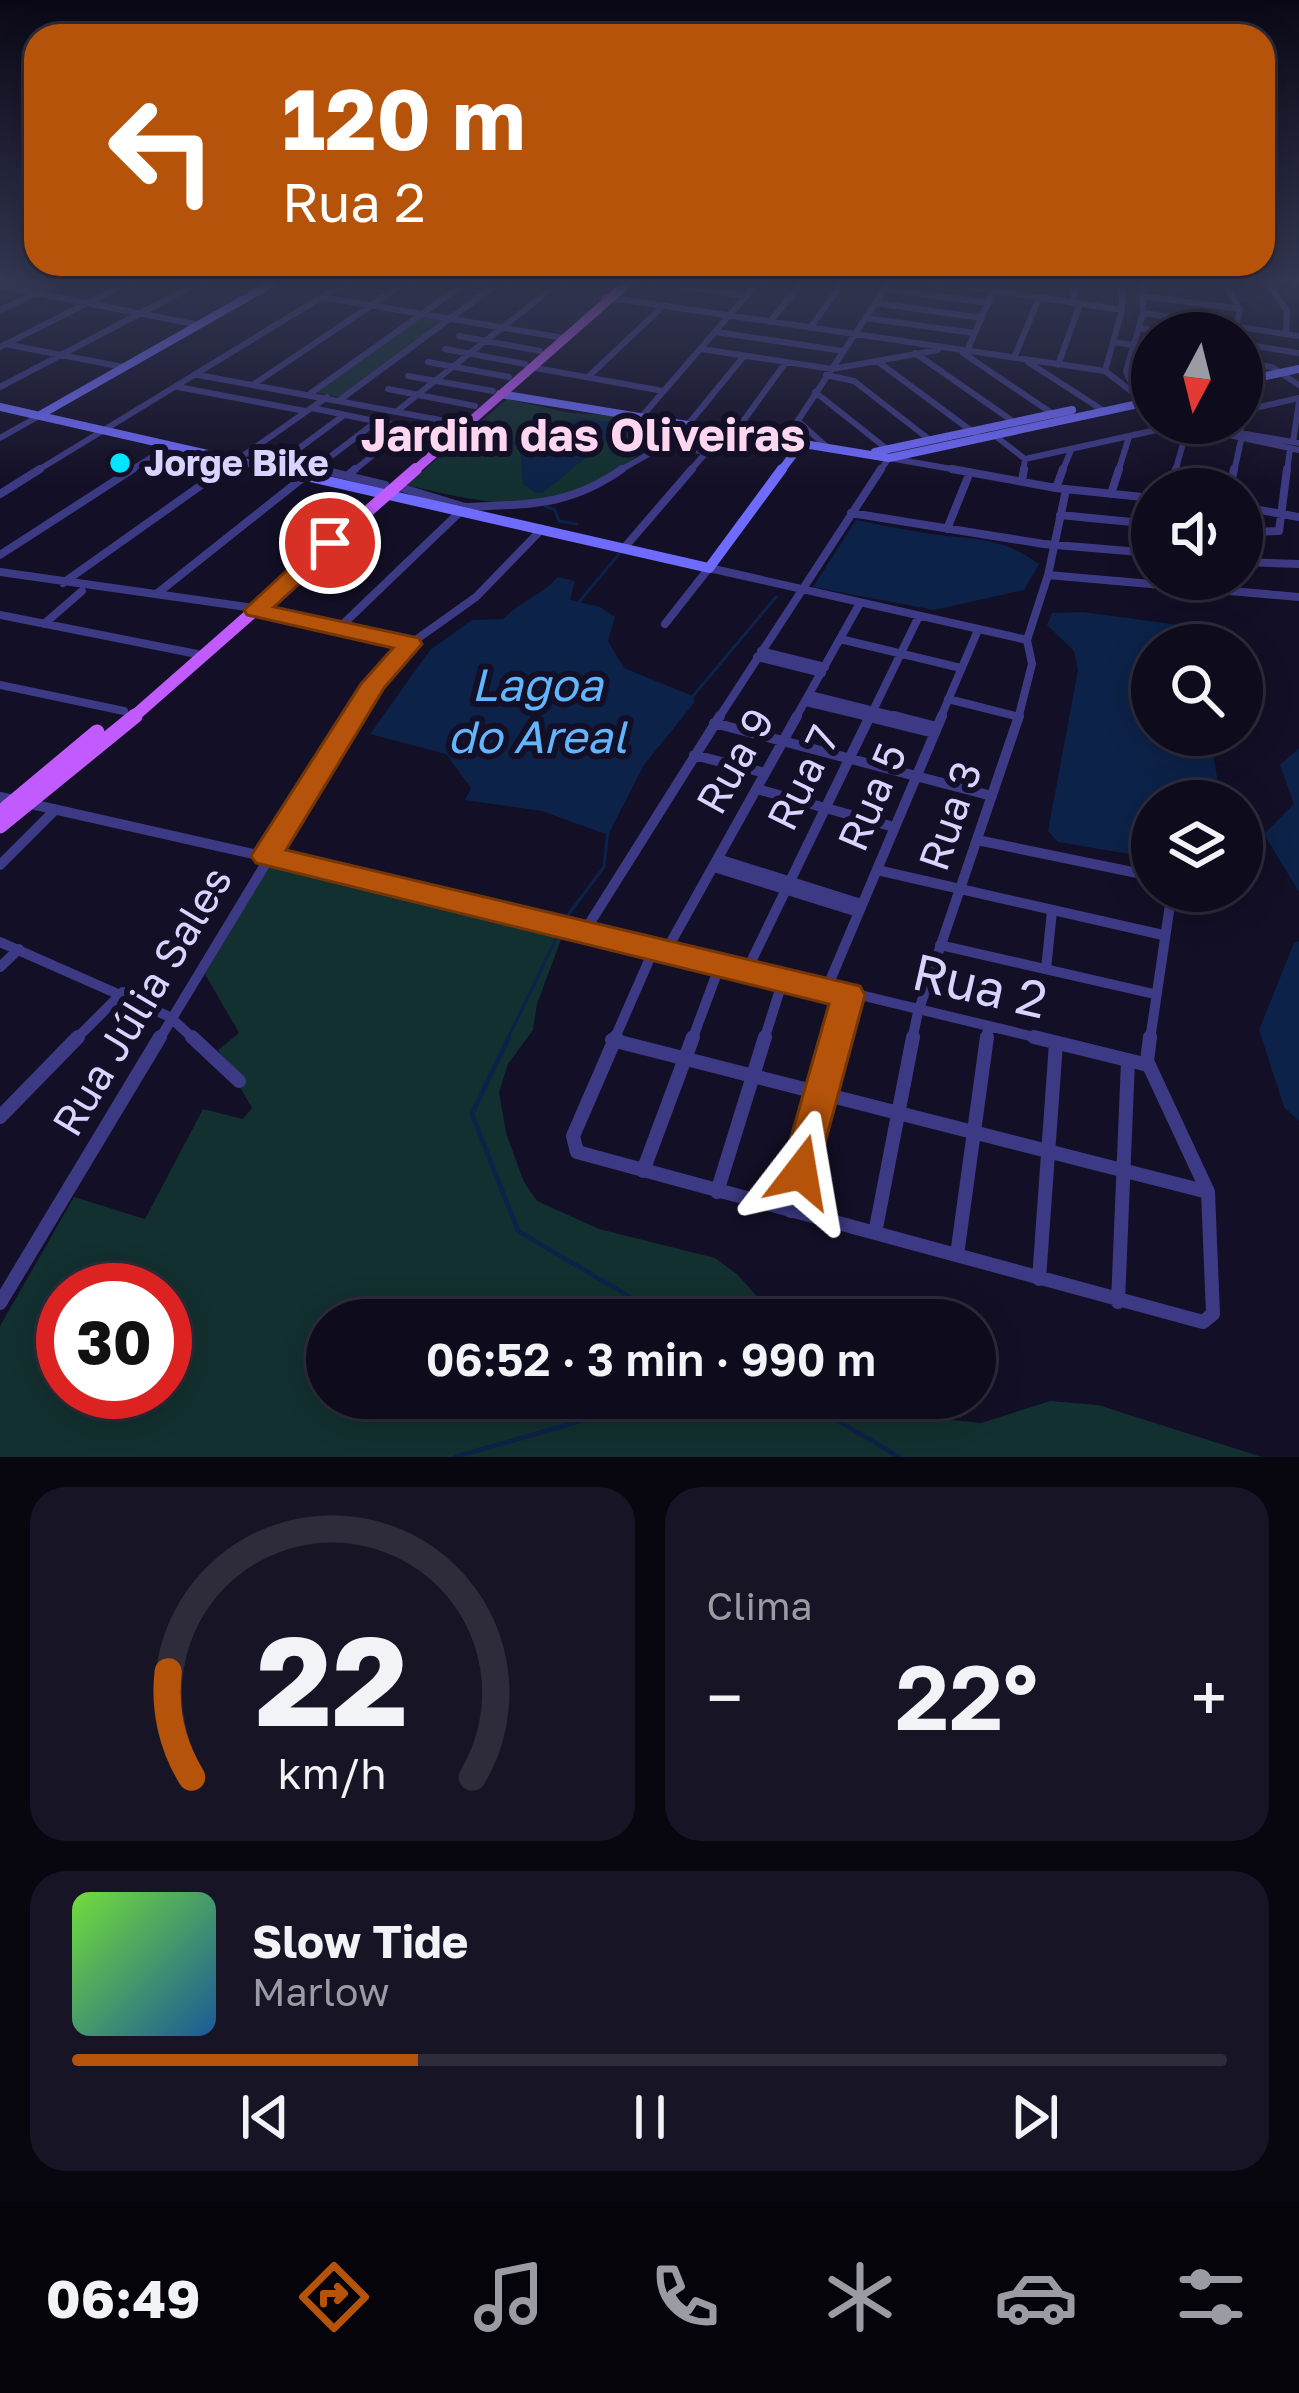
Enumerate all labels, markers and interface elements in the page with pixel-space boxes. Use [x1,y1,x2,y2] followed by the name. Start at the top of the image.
[282,68,526,168] text: 120 m
[84,72,240,228] icon: left
[282,169,426,234] text: Rua 2
[1131,312,1263,444] north arrow
[1131,312,1263,912] map controls
[361,407,805,461] district label: Jardim das Oliveiras
[144,441,329,484] place label: Jorge Bike
[107,450,133,476] marker: Jorge Bike
[1131,468,1263,600] button: sound
[279,492,381,594] pin
[297,510,363,576] icon: arrive
[1131,624,1263,756] button: search
[447,657,628,763] water label: Lagoa do Areal
[685,699,783,822] street label: Rua 9
[756,717,849,838] street label: Rua 7
[826,735,916,858] street label: Rua 5
[907,755,991,877] street label: Rua 3
[1131,780,1263,912] button: layers
[41,857,241,1144] street label: Rua Júlia Sales
[907,940,1053,1030] street label: Rua 2
[738,1109,864,1235] position arrow
[36,1263,192,1419] speed limit sign: 30
[426,1332,876,1386] text: 06:52 · 3 min · 990 m
[707,1582,813,1629] text: Clima
[256,1604,408,1753] text: 22
[895,1642,1038,1750] text: 22°
[707,1657,743,1737] text: −
[1191,1657,1227,1737] text: +
[278,1747,387,1798] text: km/h
[252,1914,468,1968] text: Slow Tide
[252,1968,389,2015] text: Marlow
[232,2084,298,2150] icon: previous
[617,2084,683,2150] icon: pause
[1002,2084,1068,2150] icon: next
[292,2255,376,2339] icon: directions
[467,2255,551,2339] icon: music
[643,2255,727,2339] icon: phone
[818,2255,902,2339] icon: climate
[994,2255,1078,2339] icon: car
[1169,2255,1253,2339] icon: filters
[46,2265,200,2330] text: 06:49

